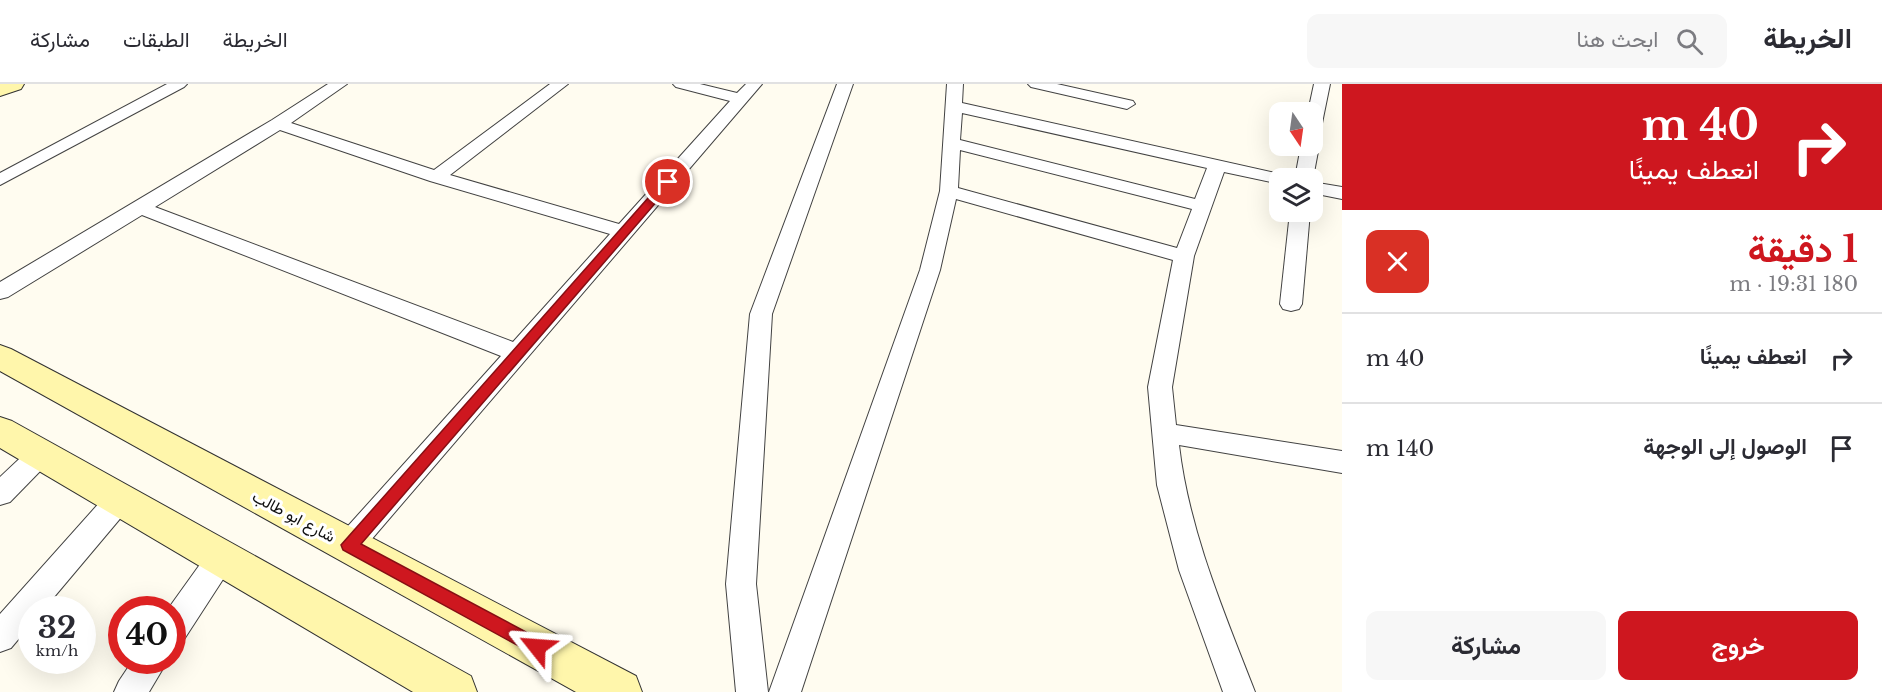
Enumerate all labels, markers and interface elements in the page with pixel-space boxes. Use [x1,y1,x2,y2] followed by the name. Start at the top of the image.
[1307,14,1727,68] search box
[1763,21,1852,56] text: الخريطة
[1673,25,1706,58] icon: search
[1577,26,1658,53] text: ابحث هنا
[30,27,90,53] text: مشاركة
[123,27,190,53] text: الطبقات
[223,27,288,53] text: الخريطة
[1642,99,1759,151] text: 40 m
[1269,102,1323,156] north arrow
[1269,102,1323,222] map controls
[1780,108,1858,186] icon: right
[1629,153,1759,186] text: انعطف يمينًا
[642,156,693,207] pin
[651,165,684,198] icon: arrive
[1269,168,1323,222] button: layers
[1748,227,1858,272] text: 1 دقيقة
[1366,230,1429,293] button: close
[1730,272,1858,296] text: 180 m · 19:31
[1825,342,1858,375] icon: right
[1700,343,1807,370] text: انعطف يمينًا
[1366,345,1425,372] text: 40 m
[1825,432,1858,465] icon: arrive
[1643,433,1807,460] text: الوصول إلى الوجهة
[1366,435,1434,462] text: 140 m
[248,486,339,548] street label: شارع ابو طالب
[108,596,186,674] speed limit sign: 40
[38,609,76,646] text: 32
[1366,611,1606,680] button: مشاركة
[1618,611,1858,680] button: خروج
[505,615,569,679] position arrow
[36,641,78,660] text: km/h

